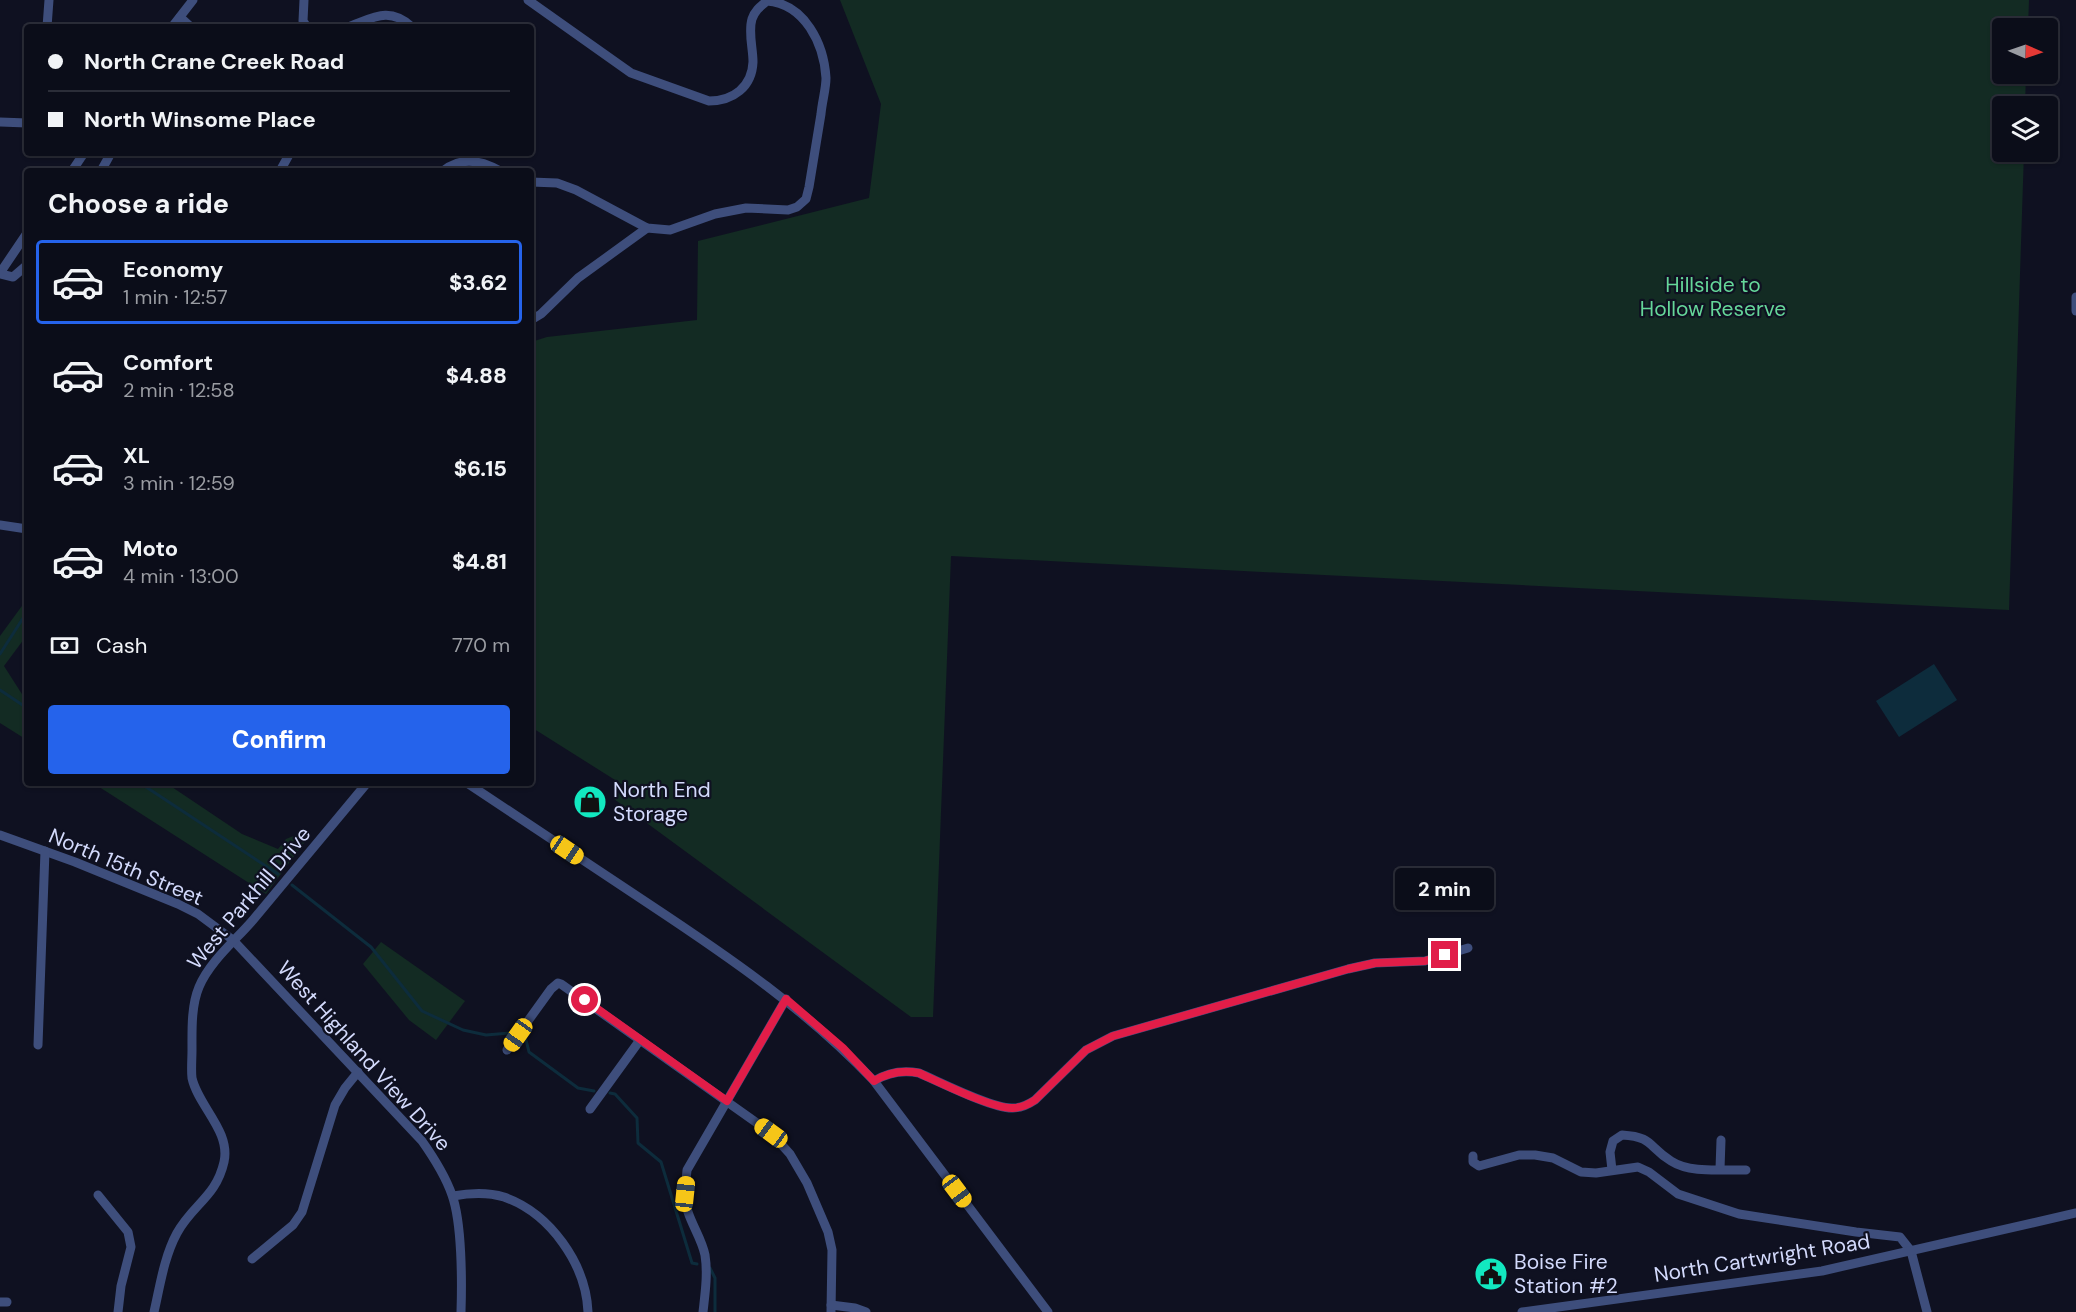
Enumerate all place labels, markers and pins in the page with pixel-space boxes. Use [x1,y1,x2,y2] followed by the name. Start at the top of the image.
[613,776,711,828] place label: North End Storage
[572,784,608,820] shop icon: North End Storage
[1514,1248,1618,1300] place label: Boise Fire Station #2
[1473,1256,1509,1292] public building icon: Boise Fire Station #2

